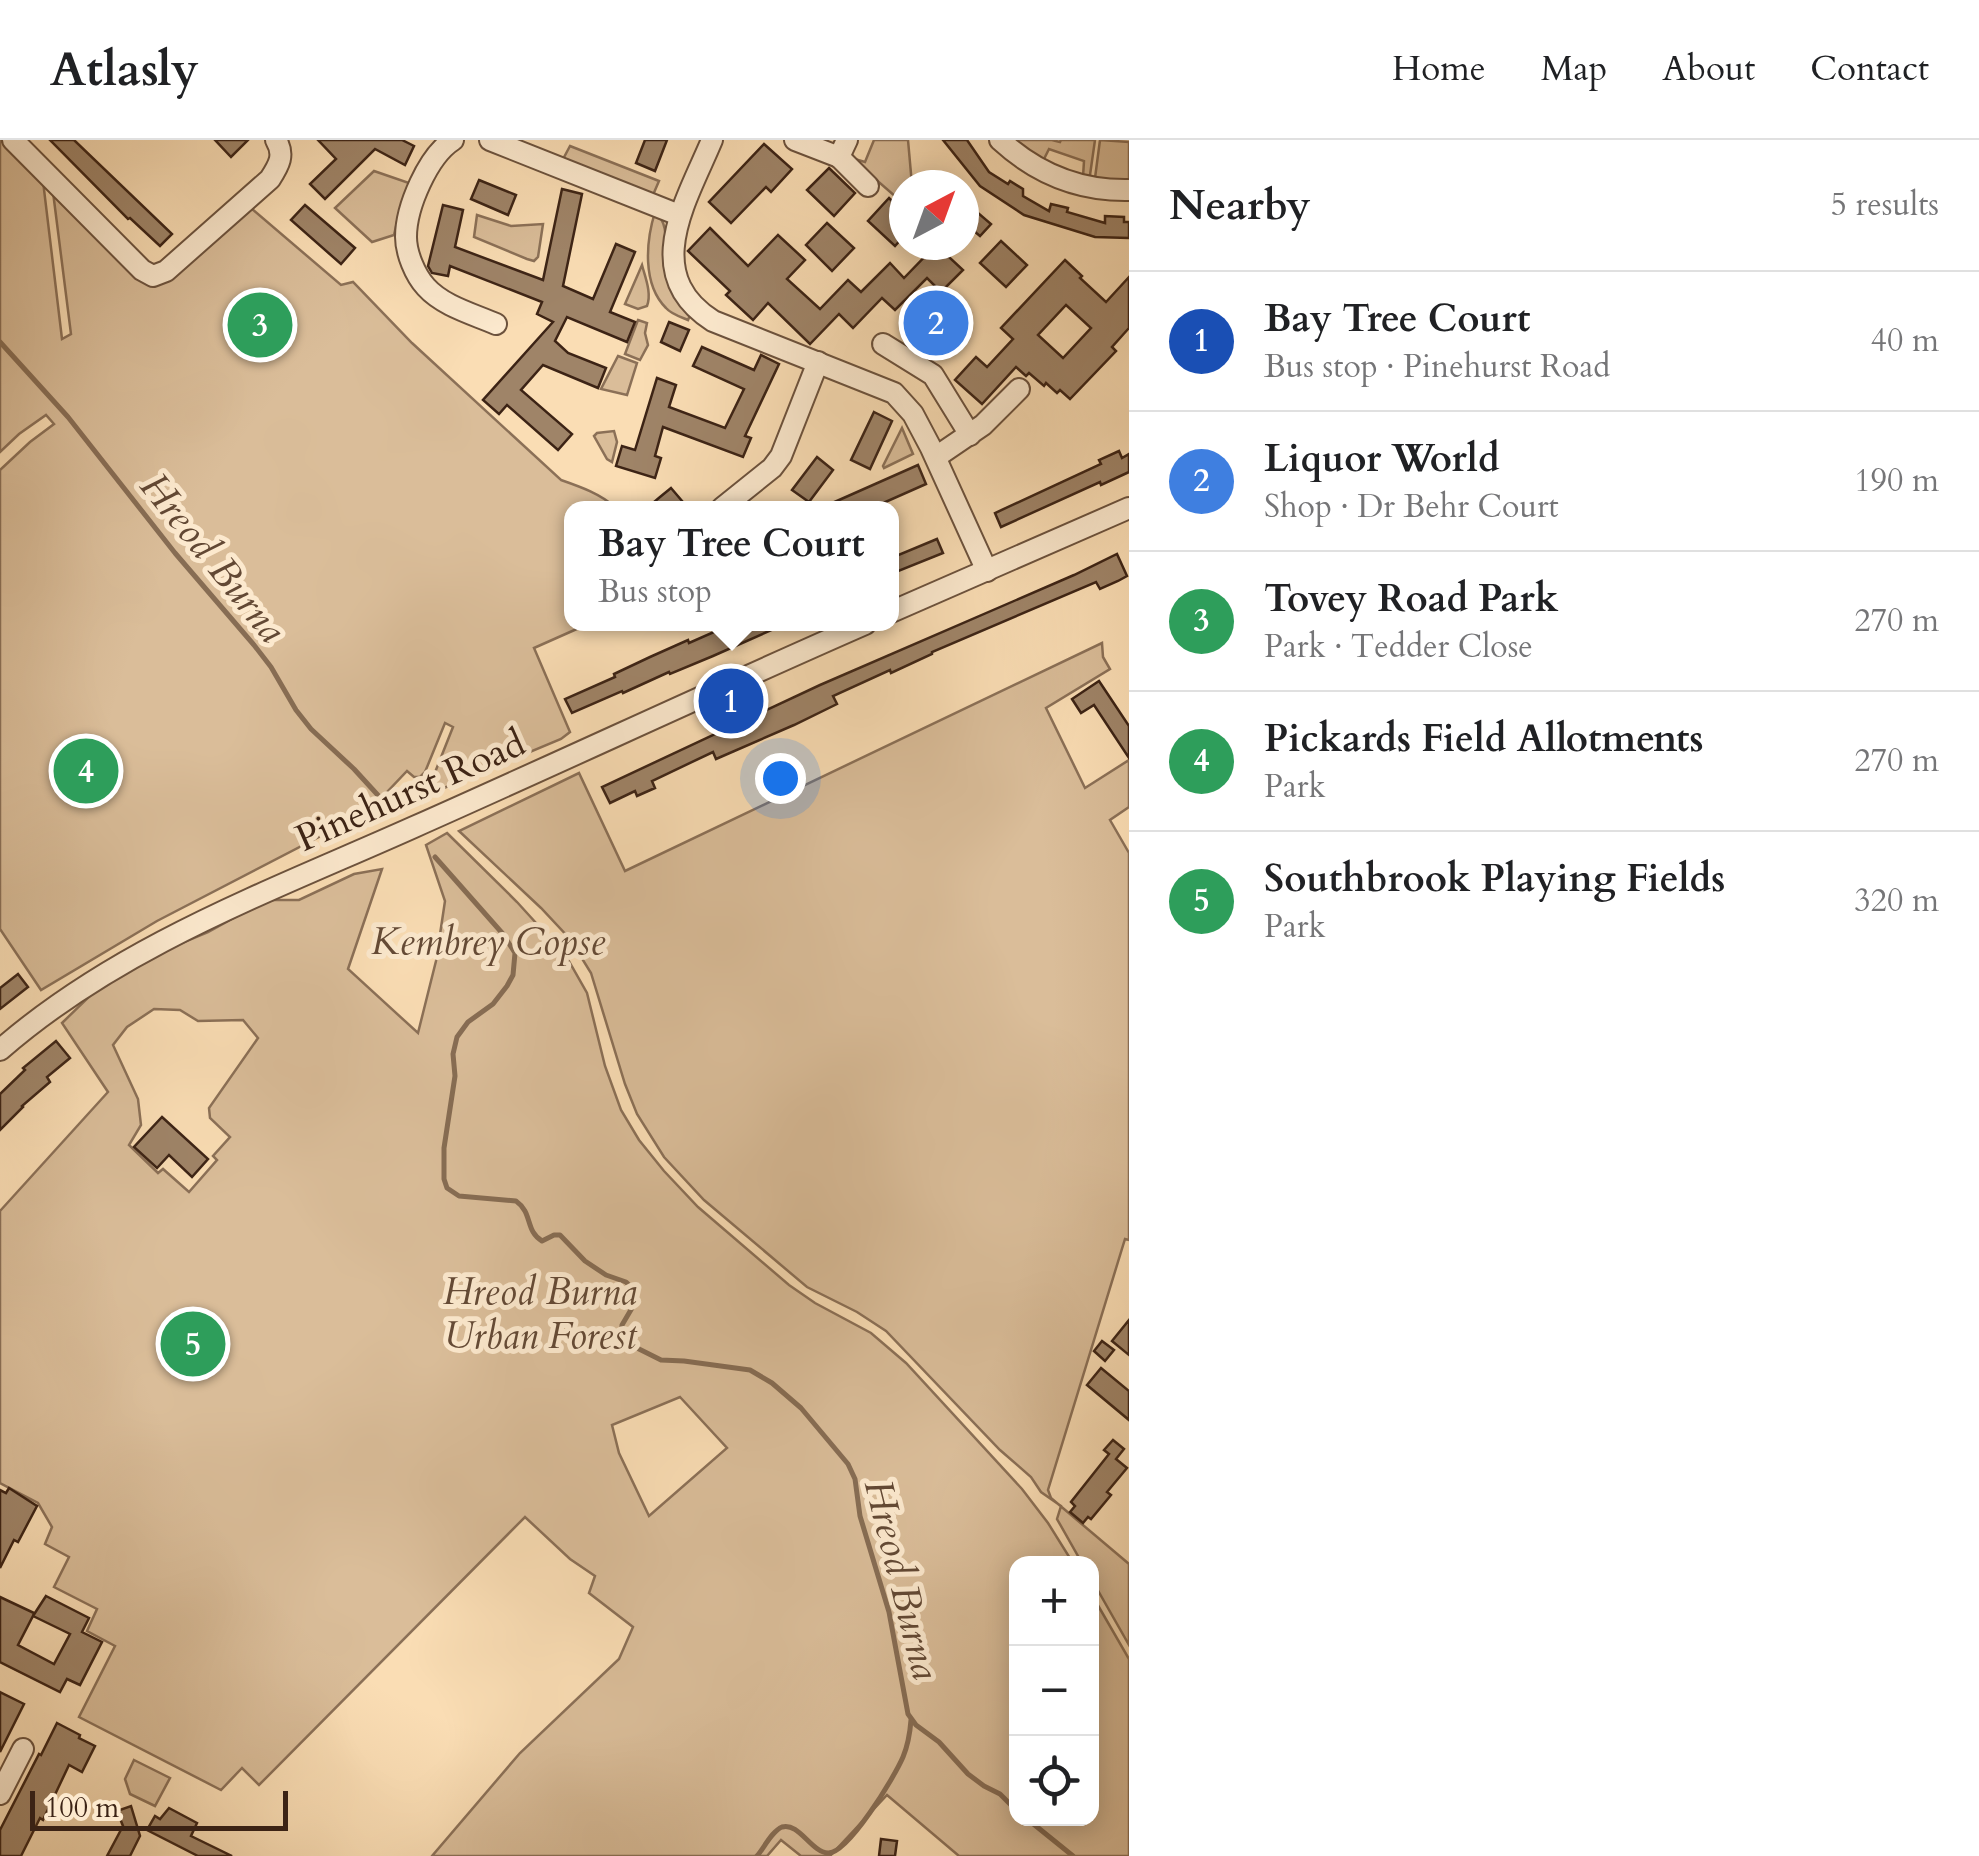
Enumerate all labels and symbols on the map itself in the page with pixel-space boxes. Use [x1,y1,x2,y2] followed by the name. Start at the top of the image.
[889,170,979,260] north arrow
[904,286,968,360] pin: 2
[228,288,292,362] pin: 3
[127,461,299,655] water label: Hreod Burna
[698,664,764,738] pin: 1
[287,717,533,865] street label: Pinehurst Road
[54,734,118,808] pin: 4
[755,753,806,804] your location
[371,916,605,968] park label: Kembrey Copse
[443,1266,638,1362] park label: Hreod Burna Urban Forest
[160,1306,226,1382] pin: 5
[850,1473,953,1685] water label: Hreod Burna
[30,1786,288,1830] scale bar

